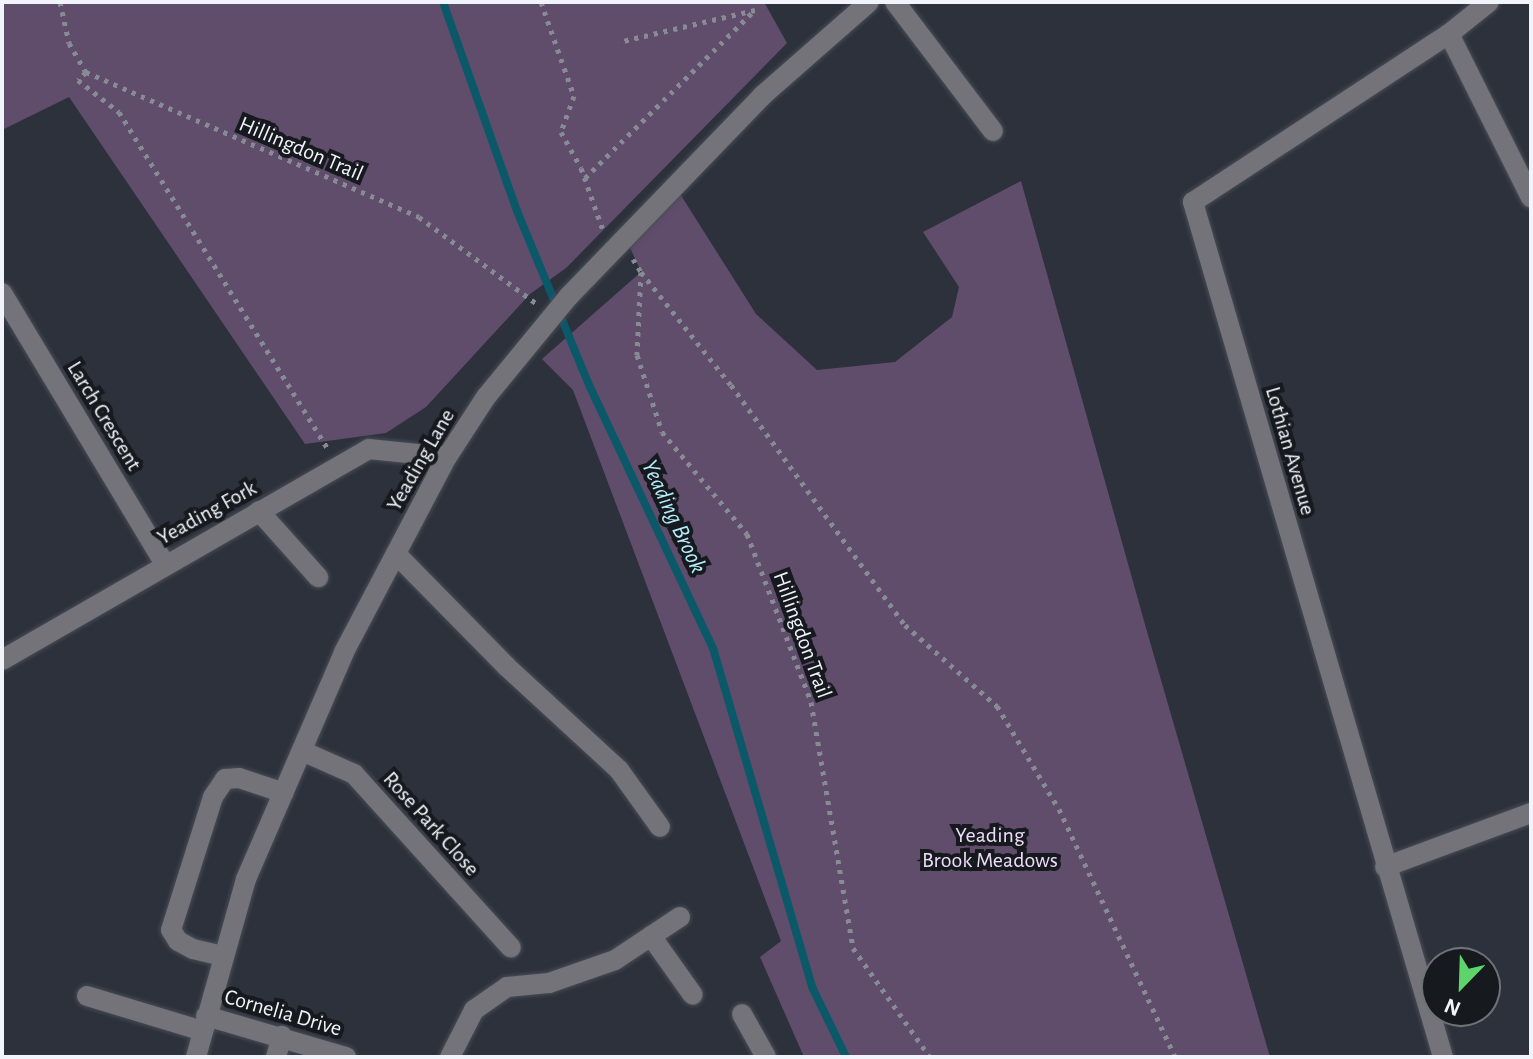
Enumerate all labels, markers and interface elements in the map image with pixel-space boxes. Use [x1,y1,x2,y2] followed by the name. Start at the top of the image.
[235,111,367,187] street label: Hillingdon Trail
[61,356,147,476] street label: Larch Crescent
[1259,384,1321,518] street label: Lothian Avenue
[381,404,461,516] street label: Yeading Lane
[634,456,712,578] water label: Yeading Brook
[153,475,261,551] street label: Yeading Fork
[767,568,837,702] street label: Hillingdon Trail
[377,766,485,882] street label: Rose Park Close
[922,822,1058,874] park label: Yeading Brook Meadows
[1421,947,1501,1027] north arrow
[221,984,345,1042] street label: Cornelia Drive
[1441,994,1464,1020] text: N

